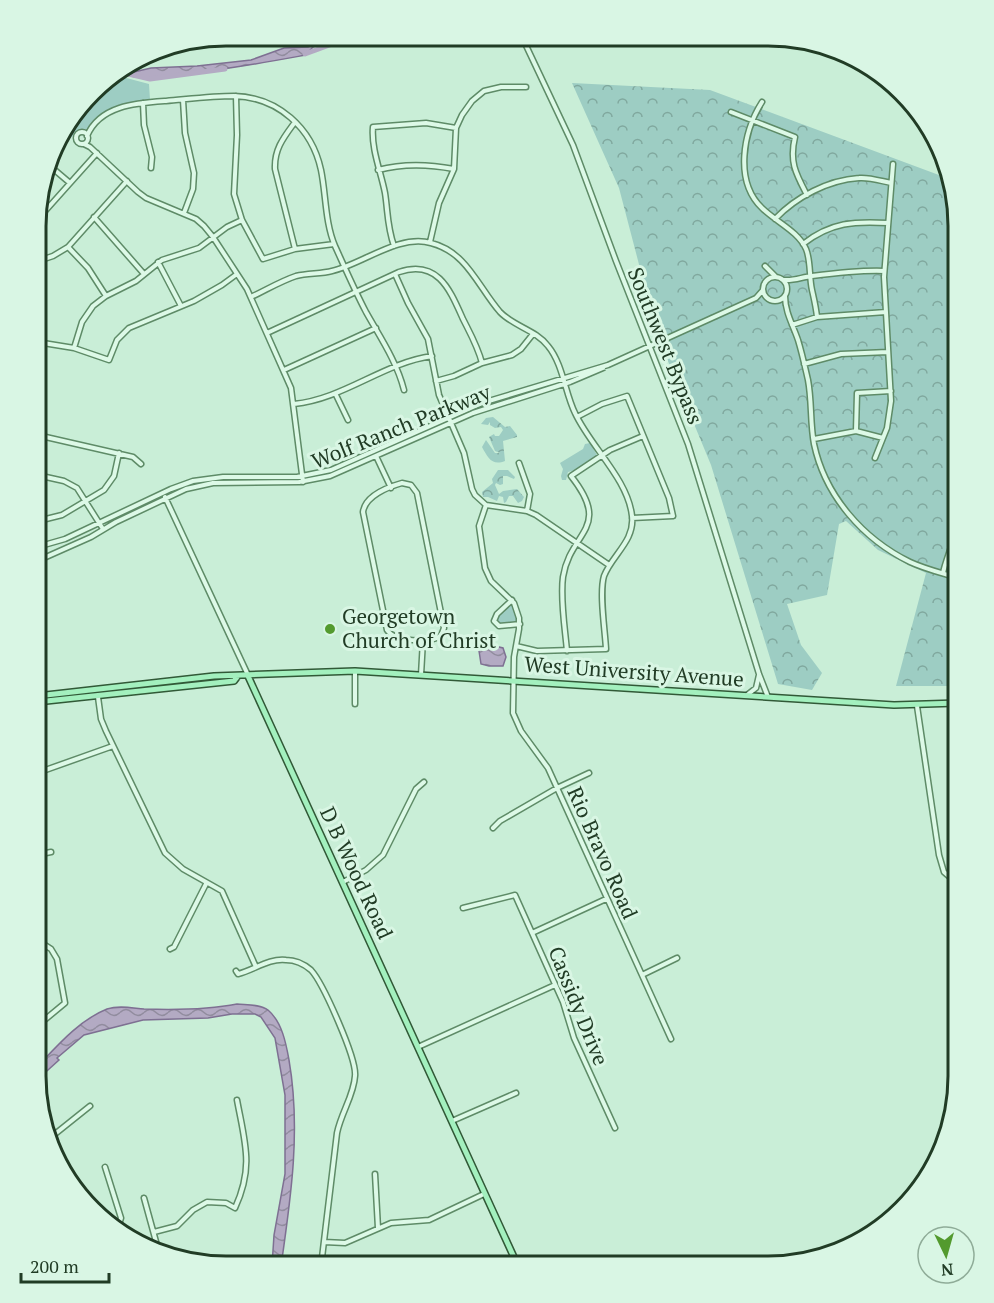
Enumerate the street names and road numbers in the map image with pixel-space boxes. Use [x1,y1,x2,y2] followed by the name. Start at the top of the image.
[622,263,710,428] street label: Southwest Bypass
[307,377,495,475] street label: Wolf Ranch Parkway
[523,649,745,693] street label: West University Avenue
[561,782,645,923] street label: Rio Bravo Road
[314,802,400,944] street label: D B Wood Road
[542,942,616,1069] street label: Cassidy Drive

